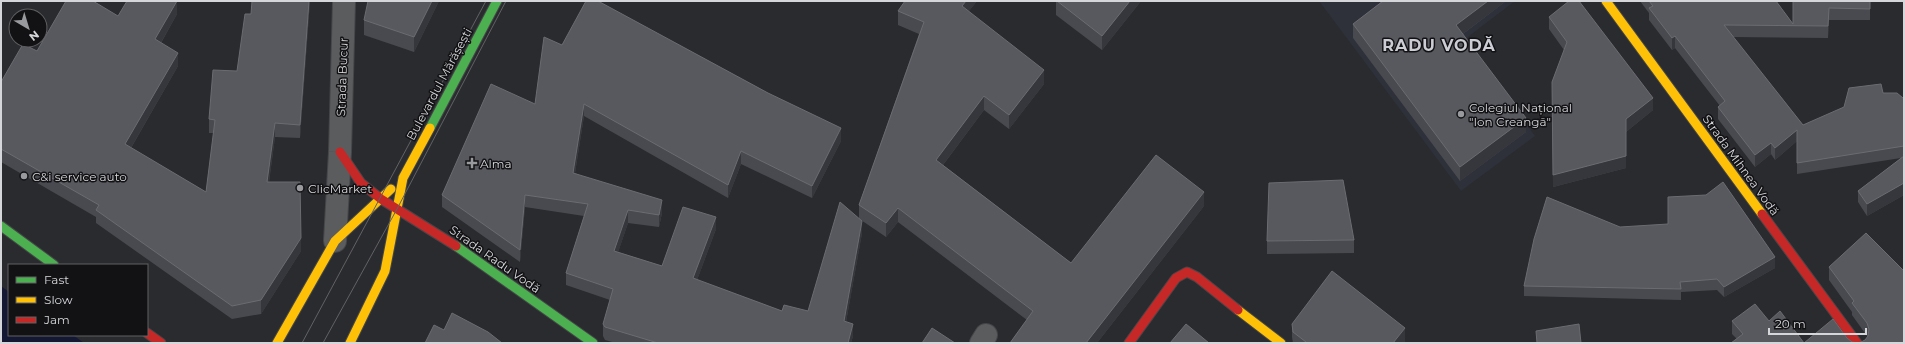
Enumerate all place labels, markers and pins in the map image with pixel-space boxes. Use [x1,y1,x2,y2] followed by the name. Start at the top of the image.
[1469,100,1572,129] place label: Colegiul Național "Ion Creangă"
[1456,109,1466,119] marker: Colegiul Național "Ion Creangă"
[480,156,512,171] place label: Alma
[467,158,477,168] marker: Alma
[32,169,127,184] place label: C&i service auto
[19,171,29,181] marker: C&i service auto
[308,181,372,196] place label: ClicMarket
[295,183,305,193] marker: ClicMarket

